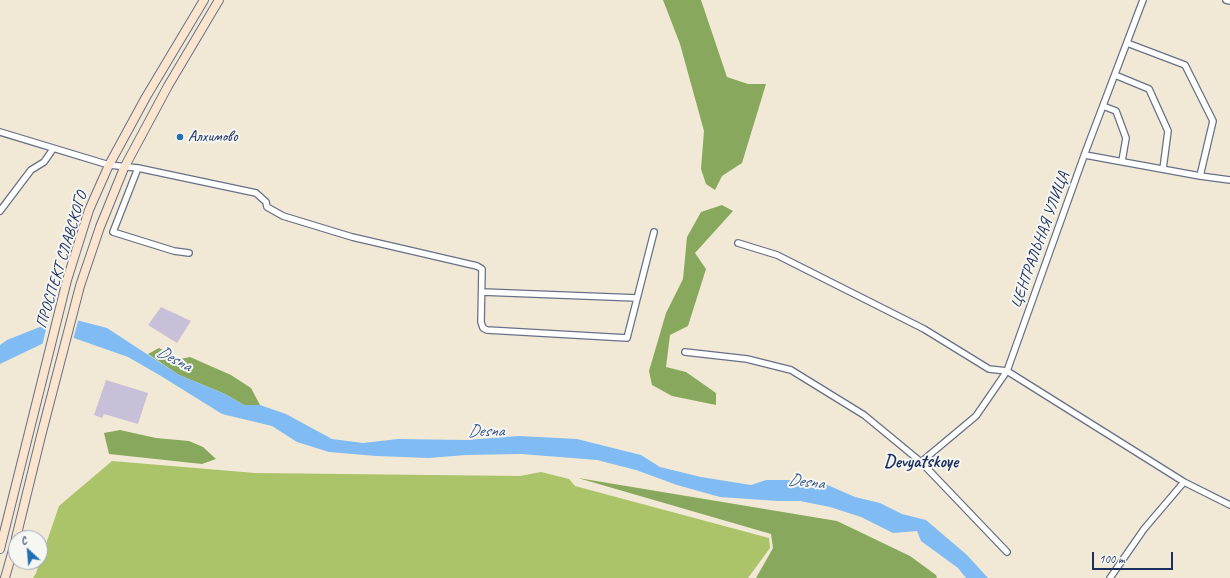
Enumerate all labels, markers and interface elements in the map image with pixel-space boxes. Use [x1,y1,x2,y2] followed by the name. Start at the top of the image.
[188,127,238,147] place label: Алхимово
[175,132,185,142] marker: Алхимово
[1006,169,1074,311] street label: ЦЕНТРАЛЬНАЯ УЛИЦА
[32,189,92,331] street label: ПРОСПЕКТ СЛАВСКОГО
[153,342,195,376] water label: Desna
[468,422,504,442] water label: Desna
[884,451,958,473] district label: Devyatskoye
[787,470,825,494] water label: Desna
[8,530,48,570] north arrow
[18,533,29,548] text: С
[1094,544,1175,570] scale bar
[1099,551,1125,567] text: 100 m

